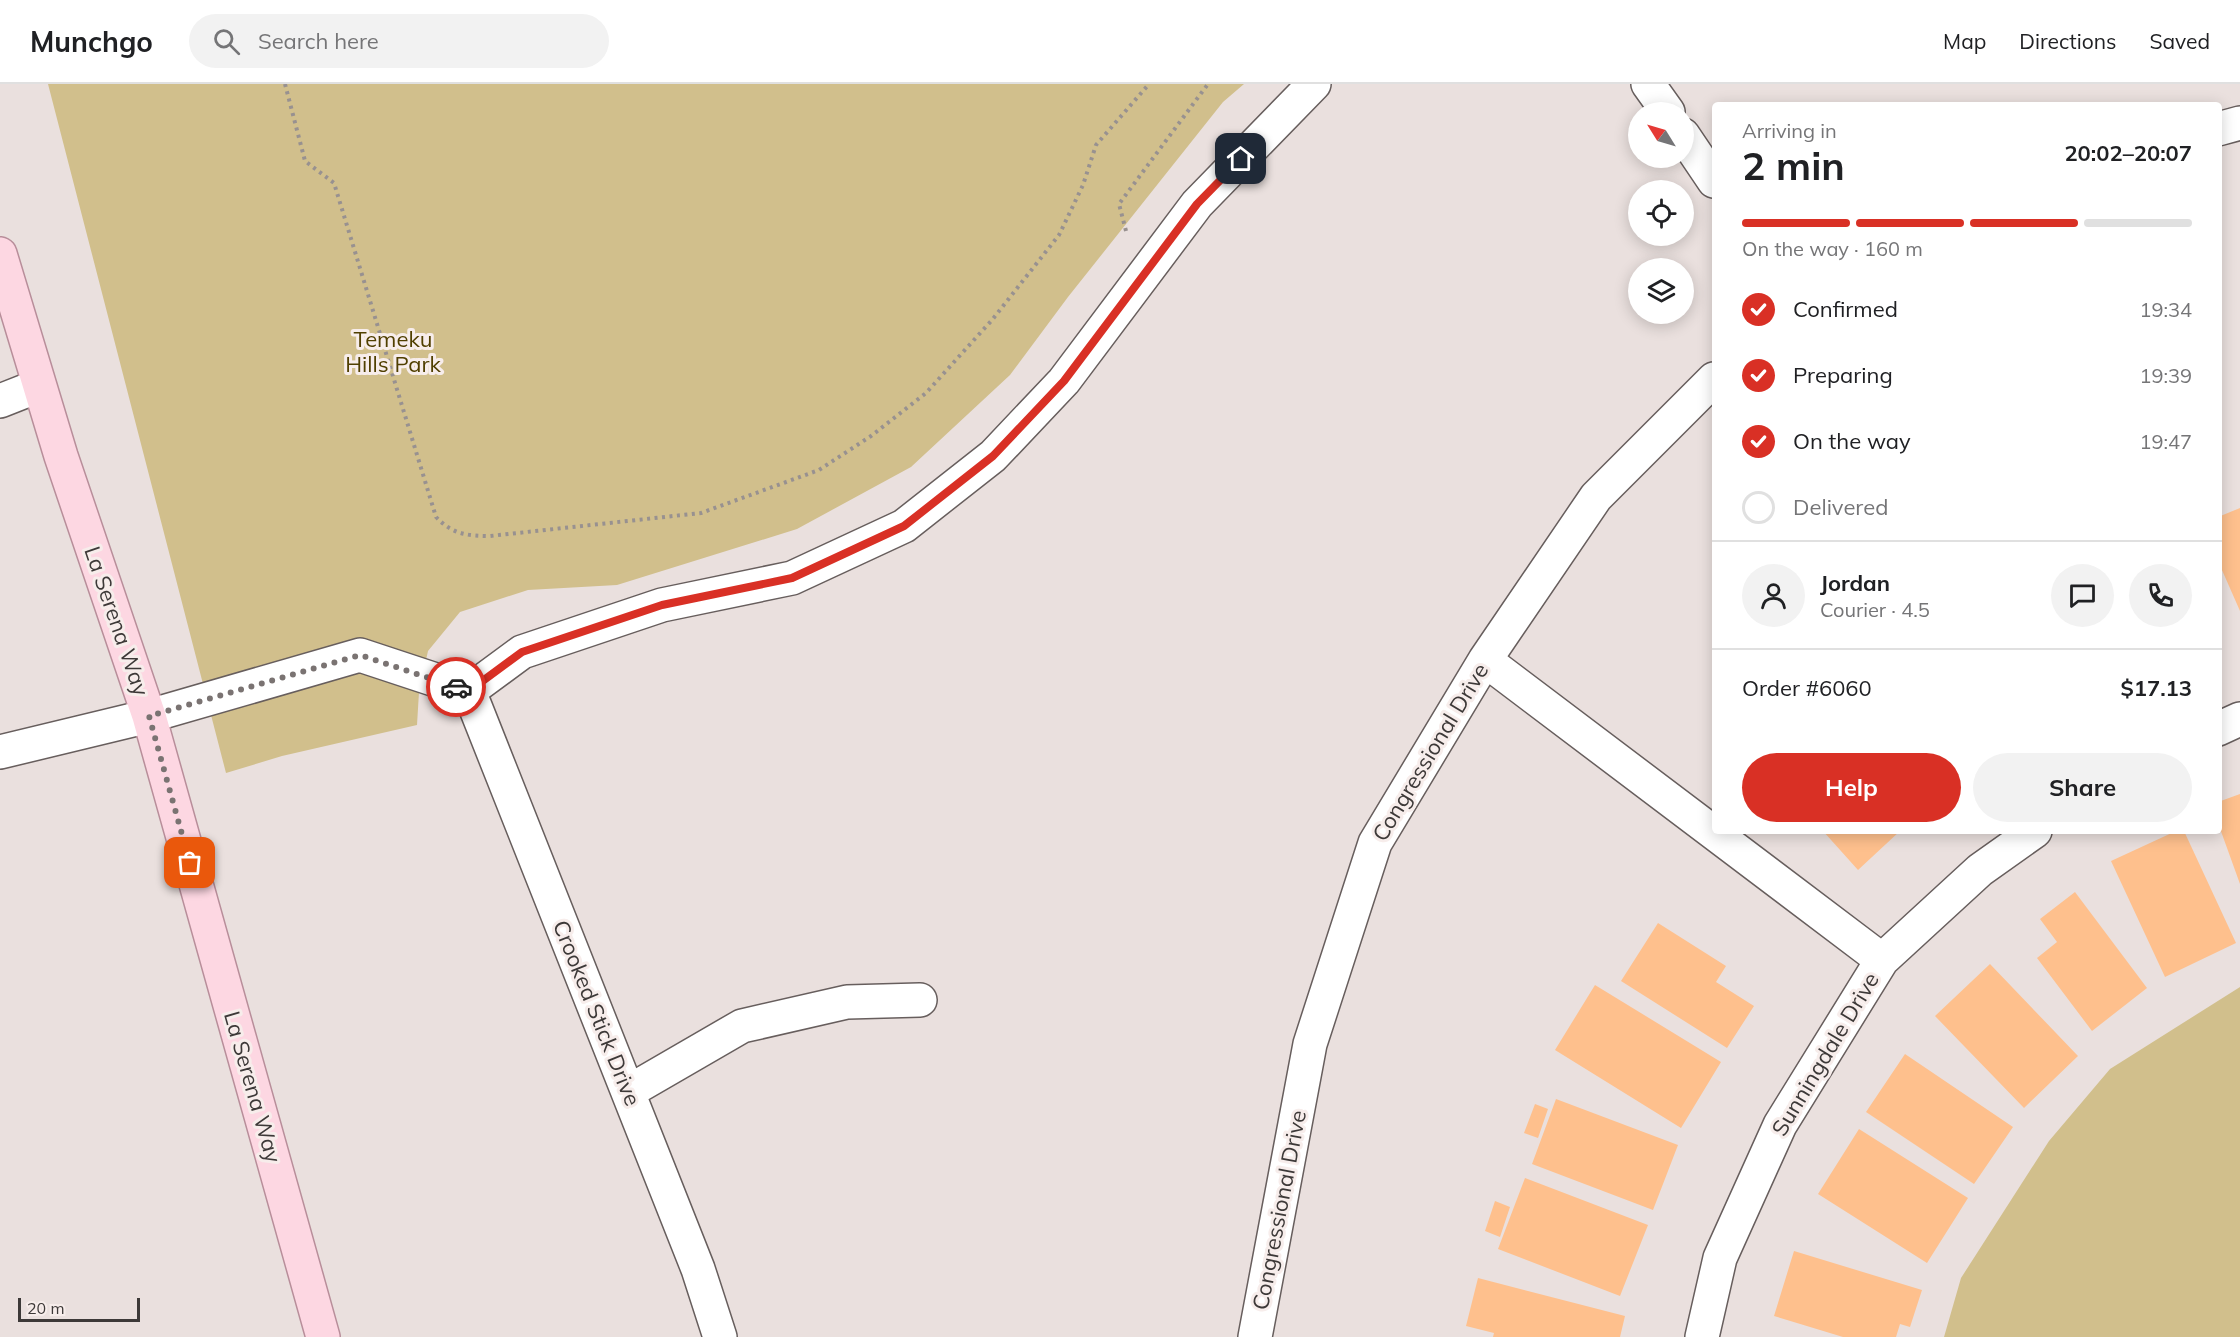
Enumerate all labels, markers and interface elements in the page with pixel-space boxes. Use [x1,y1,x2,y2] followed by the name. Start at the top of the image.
[189,14,609,68] search box
[30,24,153,59] text: Munchgo
[210,25,243,58] icon: search
[258,27,379,55] text: Search here
[1943,28,1986,54] text: Map
[2019,28,2116,54] text: Directions
[2149,28,2210,54] text: Saved
[1628,102,1694,168] north arrow
[1628,102,1694,324] map controls
[1742,118,1837,143] text: Arriving in
[1215,133,1266,184] pin
[2064,139,2192,167] text: 20:02–20:07
[1742,141,1845,190] text: 2 min
[1224,142,1257,175] icon: home
[1628,180,1694,246] button: locate
[1742,236,1923,261] text: On the way · 160 m
[1628,258,1694,324] button: layers
[1742,293,1775,326] icon: check
[1793,295,1898,323] text: Confirmed
[2139,297,2192,322] text: 19:34
[345,325,441,378] park label: Temeku Hills Park
[1742,359,1775,392] icon: check
[1793,361,1893,389] text: Preparing
[2139,363,2192,388] text: 19:39
[1742,425,1775,458] icon: check
[1793,427,1911,455] text: On the way
[2139,429,2192,454] text: 19:47
[1793,493,1888,521] text: Delivered
[78,543,156,700] street label: La Serena Way
[1742,564,1805,627] button: person
[2051,564,2114,627] button: chat
[2129,564,2192,627] button: phone
[1820,569,1890,597] text: Jordan
[1820,597,1930,622] text: Courier · 4.5
[426,657,486,717] courier
[1366,658,1494,846] street label: Congressional Drive
[440,671,473,704] icon: car
[1742,674,1872,702] text: Order #6060
[2121,674,2192,702] text: $17.13
[1742,753,1961,822] button: Help
[1973,753,2192,822] button: Share
[164,837,215,888] pin
[173,846,206,879] icon: bag
[547,916,647,1110] street label: Crooked Stick Drive
[1765,967,1885,1141] street label: Sunningdale Drive
[218,1008,288,1166] street label: La Serena Way
[1246,1108,1312,1312] street label: Congressional Drive
[18,1295,140,1322] scale bar
[27,1298,64,1318] text: 20 m

